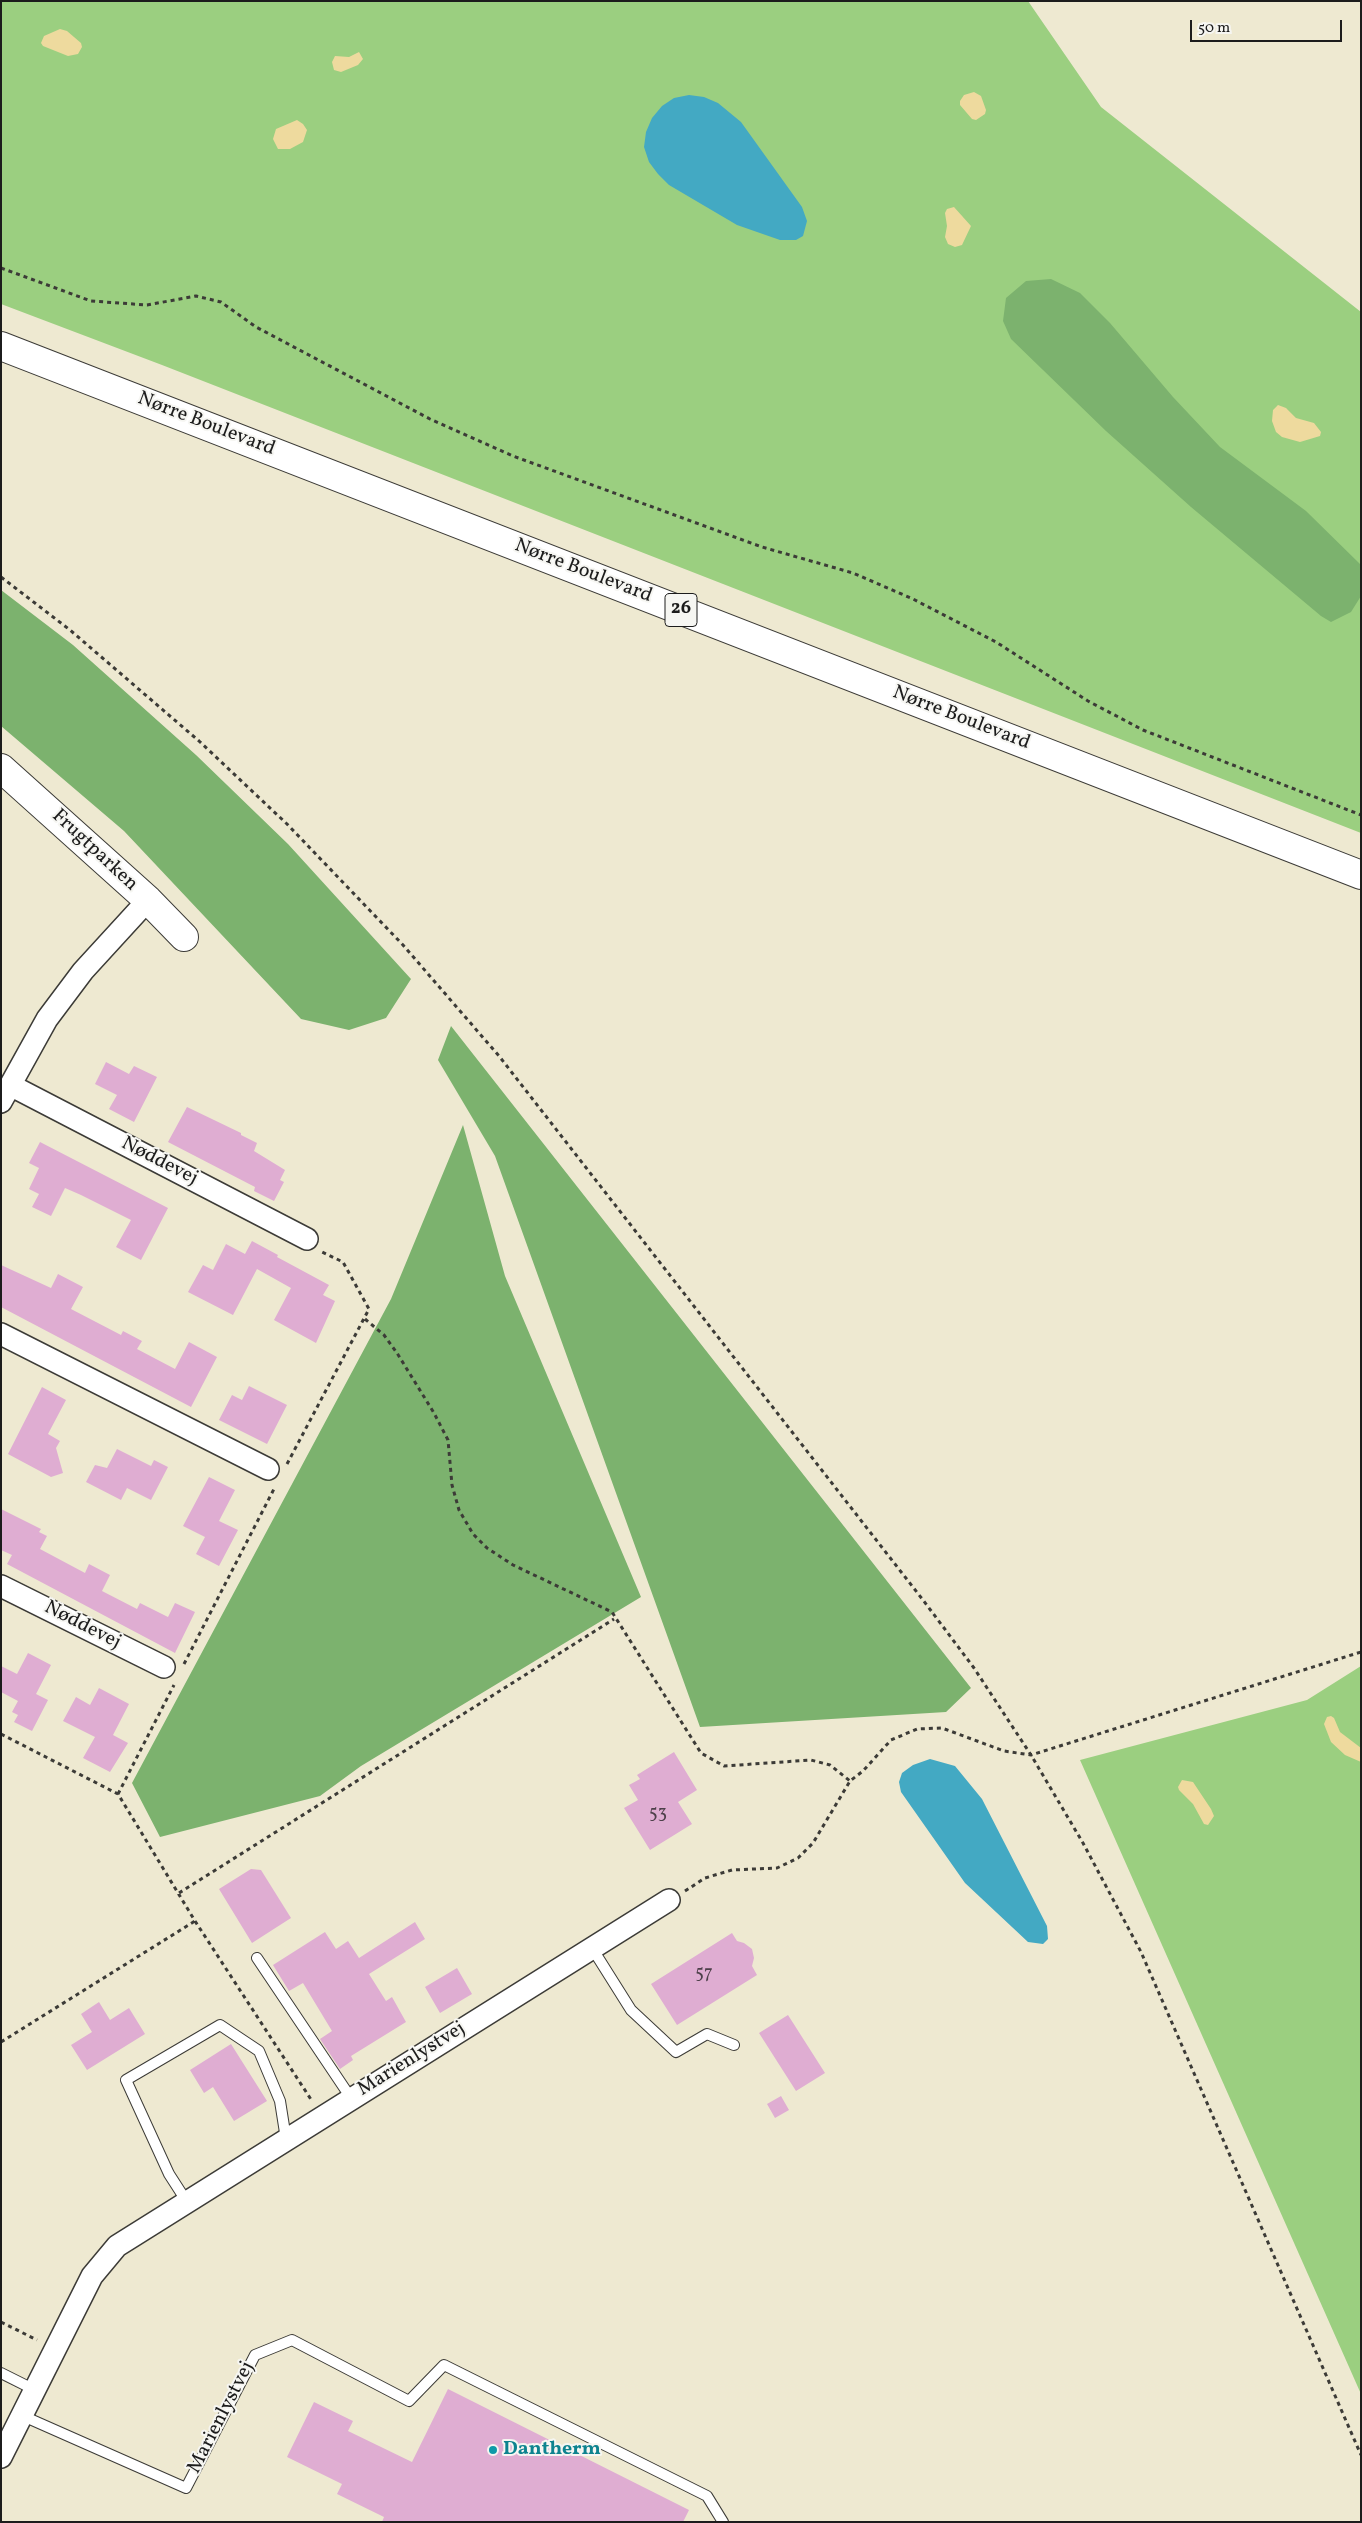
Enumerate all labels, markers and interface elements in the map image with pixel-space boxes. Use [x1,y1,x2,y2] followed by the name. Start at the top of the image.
[1192,10,1344,42] scale bar
[1198,18,1230,39] text: 50 m
[134,388,278,462] street label: Nørre Boulevard
[511,535,655,609] street label: Nørre Boulevard
[665,594,697,626] road number: 26
[889,682,1033,756] street label: Nørre Boulevard
[46,805,142,897] street label: Frugtparken
[117,1133,201,1191] street label: Nøddevej
[40,1597,124,1655] street label: Nøddevej
[649,1804,667,1826] house number: 53
[695,1964,713,1986] house number: 57
[354,2017,470,2103] street label: Marienlystvej
[184,2358,260,2478] street label: Marienlystvej
[503,2438,601,2462] place label: Dantherm
[487,2444,499,2456] marker: Dantherm

